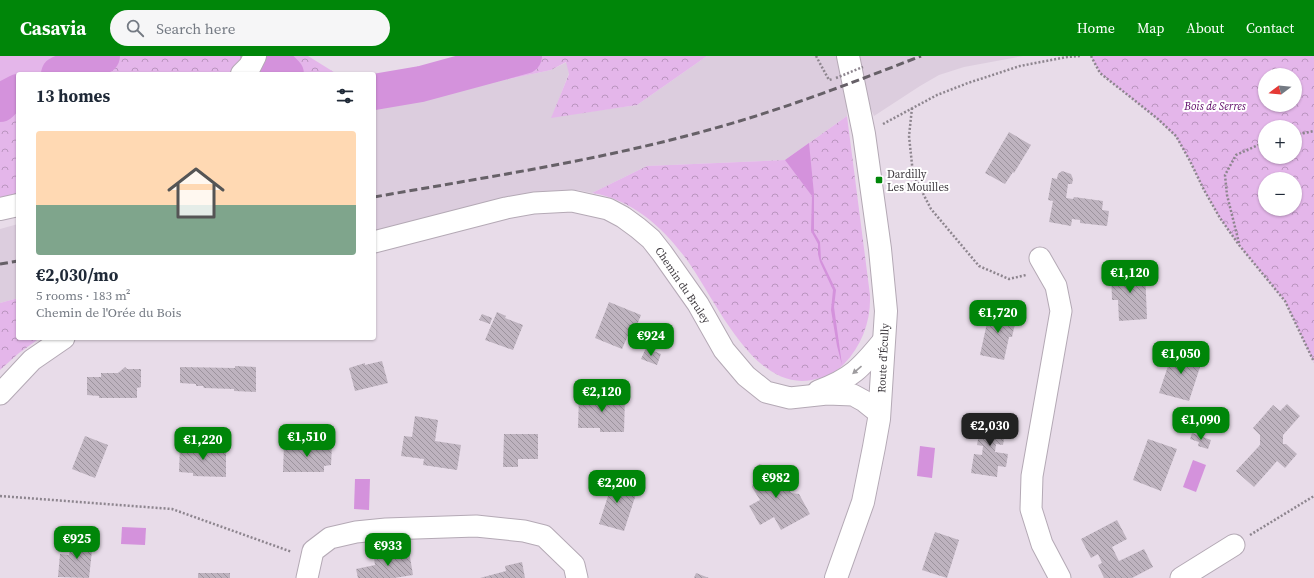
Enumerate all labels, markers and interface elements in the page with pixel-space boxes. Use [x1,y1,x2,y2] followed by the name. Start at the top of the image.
[110,10,390,46] search box
[20,15,86,41] text: Casavia
[124,17,146,39] icon: search
[156,18,235,39] text: Search here
[1077,18,1115,38] text: Home
[1137,18,1164,38] text: Map
[1186,18,1224,38] text: About
[1246,18,1294,38] text: Contact
[1258,68,1302,112] north arrow
[1258,68,1302,216] map controls
[36,84,110,108] text: 13 homes
[334,85,356,107] icon: filters
[1183,99,1246,114] park label: Bois de Serres
[1258,120,1302,164] button: +
[160,157,232,229] icon: home
[887,167,949,195] place label: Dardilly Les Mouilles
[1258,172,1302,216] button: −
[874,175,884,185] marker: Dardilly Les Mouilles
[651,244,714,327] street label: Chemin du Bruley
[1097,260,1163,294] pin: €1,120
[36,263,118,287] text: €2,030/mo
[1110,264,1150,281] text: €1,120
[36,287,131,304] text: 5 rooms · 183 m²
[965,300,1031,334] pin: €1,720
[36,304,181,321] text: Chemin de l'Orée du Bois
[978,304,1018,321] text: €1,720
[874,322,893,393] street label: Route d'Écully
[627,323,675,357] pin: €924
[637,327,665,344] text: €924
[1148,341,1214,375] pin: €1,050
[1161,345,1201,362] text: €1,050
[852,365,862,375] one-way arrow
[569,379,635,413] pin: €2,120
[582,383,622,400] text: €2,120
[1168,407,1234,441] pin: €1,090
[1181,411,1221,428] text: €1,090
[957,413,1023,447] pin: €2,030
[970,417,1010,434] text: €2,030
[274,424,340,458] pin: €1,510
[170,427,236,461] pin: €1,220
[287,428,327,445] text: €1,510
[183,431,223,448] text: €1,220
[752,465,800,499] pin: €982
[762,469,790,486] text: €982
[584,470,650,504] pin: €2,200
[597,474,637,491] text: €2,200
[53,526,101,560] pin: €925
[63,530,91,547] text: €925
[364,533,412,567] pin: €933
[374,537,402,554] text: €933

